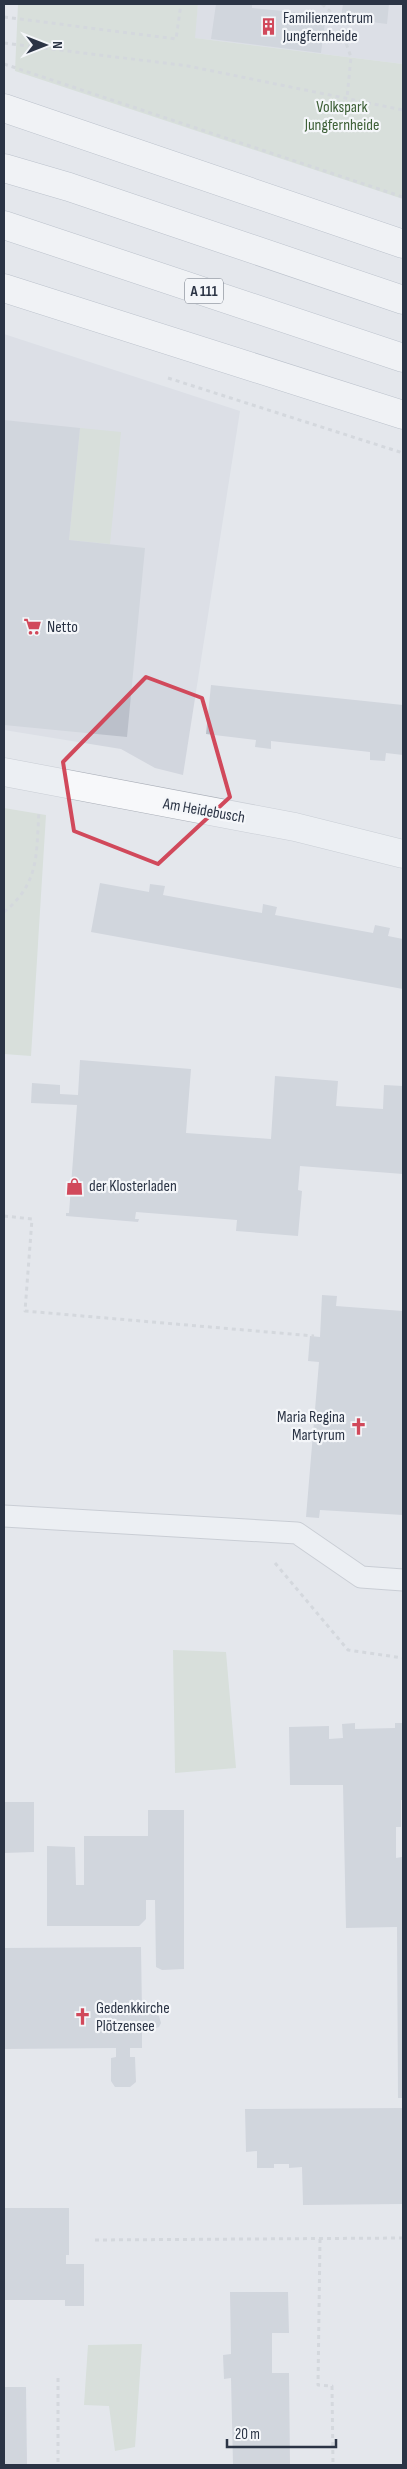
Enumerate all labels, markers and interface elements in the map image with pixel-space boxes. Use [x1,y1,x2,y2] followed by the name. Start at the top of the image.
[282,9,373,46] place label: Familienzentrum Jungfernheide
[259,17,279,37] building icon: Familienzentrum Jungfernheide
[20,20,70,70] north arrow
[49,41,66,49] text: N
[304,98,379,135] park label: Volkspark Jungfernheide
[185,278,223,304] road number: A 111
[23,617,43,637] supermarket icon: Netto
[47,618,78,637] place label: Netto
[161,794,246,828] street label: Am Heidebusch
[65,1176,85,1196] shop icon: der Klosterladen
[89,1177,177,1196] place label: der Klosterladen
[277,1408,345,1445] place label: Maria Regina Martyrum
[349,1416,369,1436] church icon: Maria Regina Martyrum
[96,1999,170,2036] place label: Gedenkkirche Plötzensee
[72,2007,92,2027] church icon: Gedenkkirche Plötzensee
[227,2416,336,2448] scale bar
[235,2425,260,2444] text: 20 m

